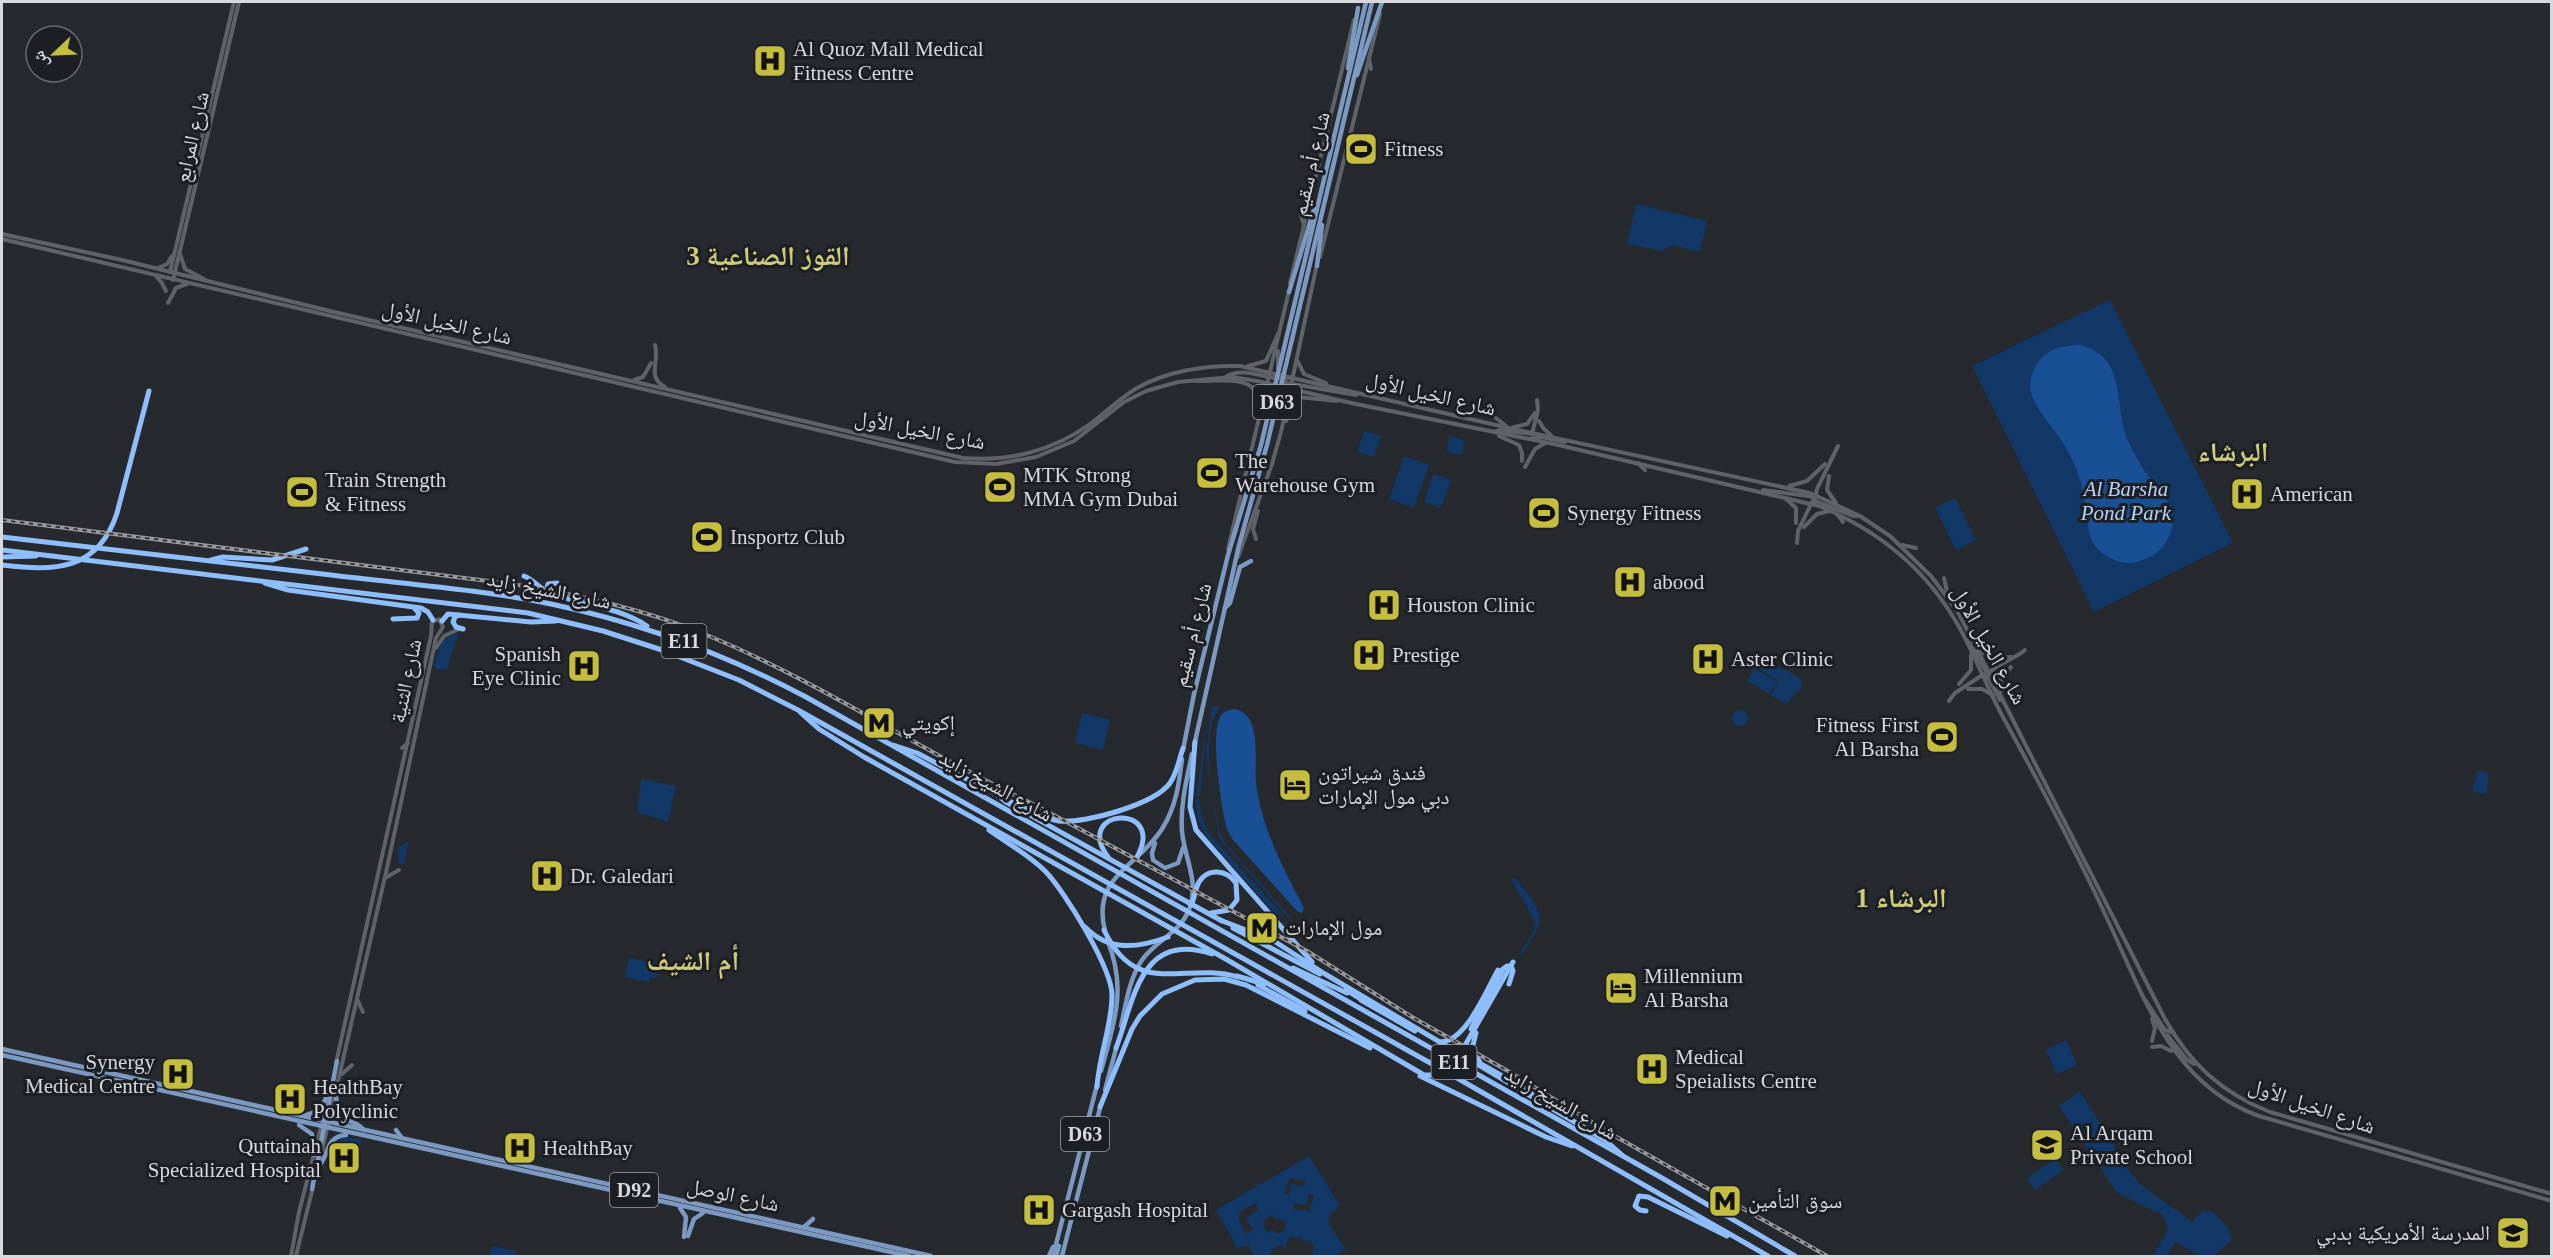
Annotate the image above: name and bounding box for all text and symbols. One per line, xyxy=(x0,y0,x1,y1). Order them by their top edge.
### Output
north arrow xyxy=(24,24,84,84)
place label: Al Quoz Mall Medical Fitness Centre xyxy=(793,37,984,85)
hospital icon: Al Quoz Mall Medical Fitness Centre xyxy=(752,43,788,79)
text: ش xyxy=(30,48,53,71)
street label: شارع المرابع xyxy=(170,89,215,185)
street label: شارع أم سقيم xyxy=(1287,109,1337,219)
sports icon: Fitness xyxy=(1343,131,1379,167)
place label: Fitness xyxy=(1384,137,1444,161)
district label: القوز الصناعية 3 xyxy=(686,241,850,271)
street label: شارع الخيل الأول xyxy=(380,296,514,351)
street label: شارع الخيل الأول xyxy=(1364,367,1498,422)
road number: D63 xyxy=(1253,385,1301,419)
street label: شارع الخيل الأول xyxy=(853,406,987,455)
district label: البرشاء xyxy=(2198,437,2268,467)
place label: The Warehouse Gym xyxy=(1235,449,1375,497)
sports icon: The Warehouse Gym xyxy=(1194,455,1230,491)
place label: MTK Strong MMA Gym Dubai xyxy=(1023,463,1178,511)
place label: Train Strength & Fitness xyxy=(325,468,447,516)
sports icon: MTK Strong MMA Gym Dubai xyxy=(982,469,1018,505)
sports icon: Train Strength & Fitness xyxy=(284,474,320,510)
hospital icon: American xyxy=(2229,476,2265,512)
park label: Al Barsha Pond Park xyxy=(2080,477,2172,525)
place label: American xyxy=(2270,482,2353,506)
sports icon: Synergy Fitness xyxy=(1526,495,1562,531)
place label: Synergy Fitness xyxy=(1567,501,1701,525)
sports icon: Insportz Club xyxy=(689,519,725,555)
place label: Insportz Club xyxy=(730,525,845,549)
hospital icon: abood xyxy=(1612,564,1648,600)
street label: شارع الشيخ زايد xyxy=(485,566,613,615)
place label: abood xyxy=(1653,570,1705,594)
street label: شارع أم سقيم xyxy=(1167,580,1218,690)
street label: شارع الخيل الأول xyxy=(1946,581,2032,709)
hospital icon: Houston Clinic xyxy=(1366,587,1402,623)
place label: Houston Clinic xyxy=(1407,593,1535,617)
road number: E11 xyxy=(662,624,706,658)
street label: شارع الثنية xyxy=(385,637,428,725)
hospital icon: Prestige xyxy=(1351,637,1387,673)
hospital icon: Aster Clinic xyxy=(1690,641,1726,677)
place label: Spanish Eye Clinic xyxy=(472,642,561,690)
place label: Prestige xyxy=(1392,643,1460,667)
place label: Aster Clinic xyxy=(1731,647,1833,671)
hospital icon: Spanish Eye Clinic xyxy=(566,648,602,684)
metro station icon: إكويتي xyxy=(861,705,897,741)
place label: إكويتي xyxy=(902,711,955,739)
place label: Fitness First Al Barsha xyxy=(1816,713,1920,761)
sports icon: Fitness First Al Barsha xyxy=(1924,719,1960,755)
street label: شارع الشيخ زايد xyxy=(935,745,1057,828)
place label: فندق شيراتون دبي مول الإمارات xyxy=(1318,761,1449,813)
hotel icon: فندق شيراتون دبي مول الإمارات xyxy=(1277,767,1313,803)
hospital icon: Dr. Galedari xyxy=(529,858,565,894)
place label: Dr. Galedari xyxy=(570,864,674,888)
district label: البرشاء 1 xyxy=(1855,883,1947,913)
metro station icon: مول الإمارات xyxy=(1244,910,1280,946)
place label: مول الإمارات xyxy=(1285,916,1382,941)
district label: أم الشيف xyxy=(647,944,739,980)
place label: Millennium Al Barsha xyxy=(1644,964,1743,1012)
hotel icon: Millennium Al Barsha xyxy=(1603,970,1639,1006)
road number: E11 xyxy=(1432,1045,1476,1079)
place label: Medical Speialists Centre xyxy=(1675,1045,1817,1093)
place label: Synergy Medical Centre xyxy=(25,1050,155,1098)
hospital icon: Medical Speialists Centre xyxy=(1634,1051,1670,1087)
hospital icon: Synergy Medical Centre xyxy=(160,1056,196,1092)
street label: شارع الشيخ زايد xyxy=(1500,1061,1621,1146)
street label: شارع الخيل الأول xyxy=(2245,1073,2378,1140)
place label: HealthBay Polyclinic xyxy=(313,1075,403,1123)
hospital icon: HealthBay Polyclinic xyxy=(272,1081,308,1117)
road number: D63 xyxy=(1061,1117,1109,1151)
place label: Al Arqam Private School xyxy=(2070,1121,2193,1169)
school or university icon: Al Arqam Private School xyxy=(2029,1127,2065,1163)
hospital icon: HealthBay xyxy=(502,1130,538,1166)
place label: Quttainah Specialized Hospital xyxy=(148,1134,321,1182)
place label: HealthBay xyxy=(543,1136,633,1160)
hospital icon: Quttainah Specialized Hospital xyxy=(326,1140,362,1176)
road number: D92 xyxy=(610,1173,658,1207)
street label: شارع الوصل xyxy=(685,1174,781,1217)
metro station icon: سوق التأمين xyxy=(1707,1183,1743,1219)
place label: سوق التأمين xyxy=(1748,1188,1842,1214)
hospital icon: Gargash Hospital xyxy=(1021,1192,1057,1228)
place label: Gargash Hospital xyxy=(1062,1198,1208,1222)
school or university icon: المدرسة الأمريكية بدبي xyxy=(2495,1215,2531,1251)
place label: المدرسة الأمريكية بدبي xyxy=(2316,1221,2490,1249)

